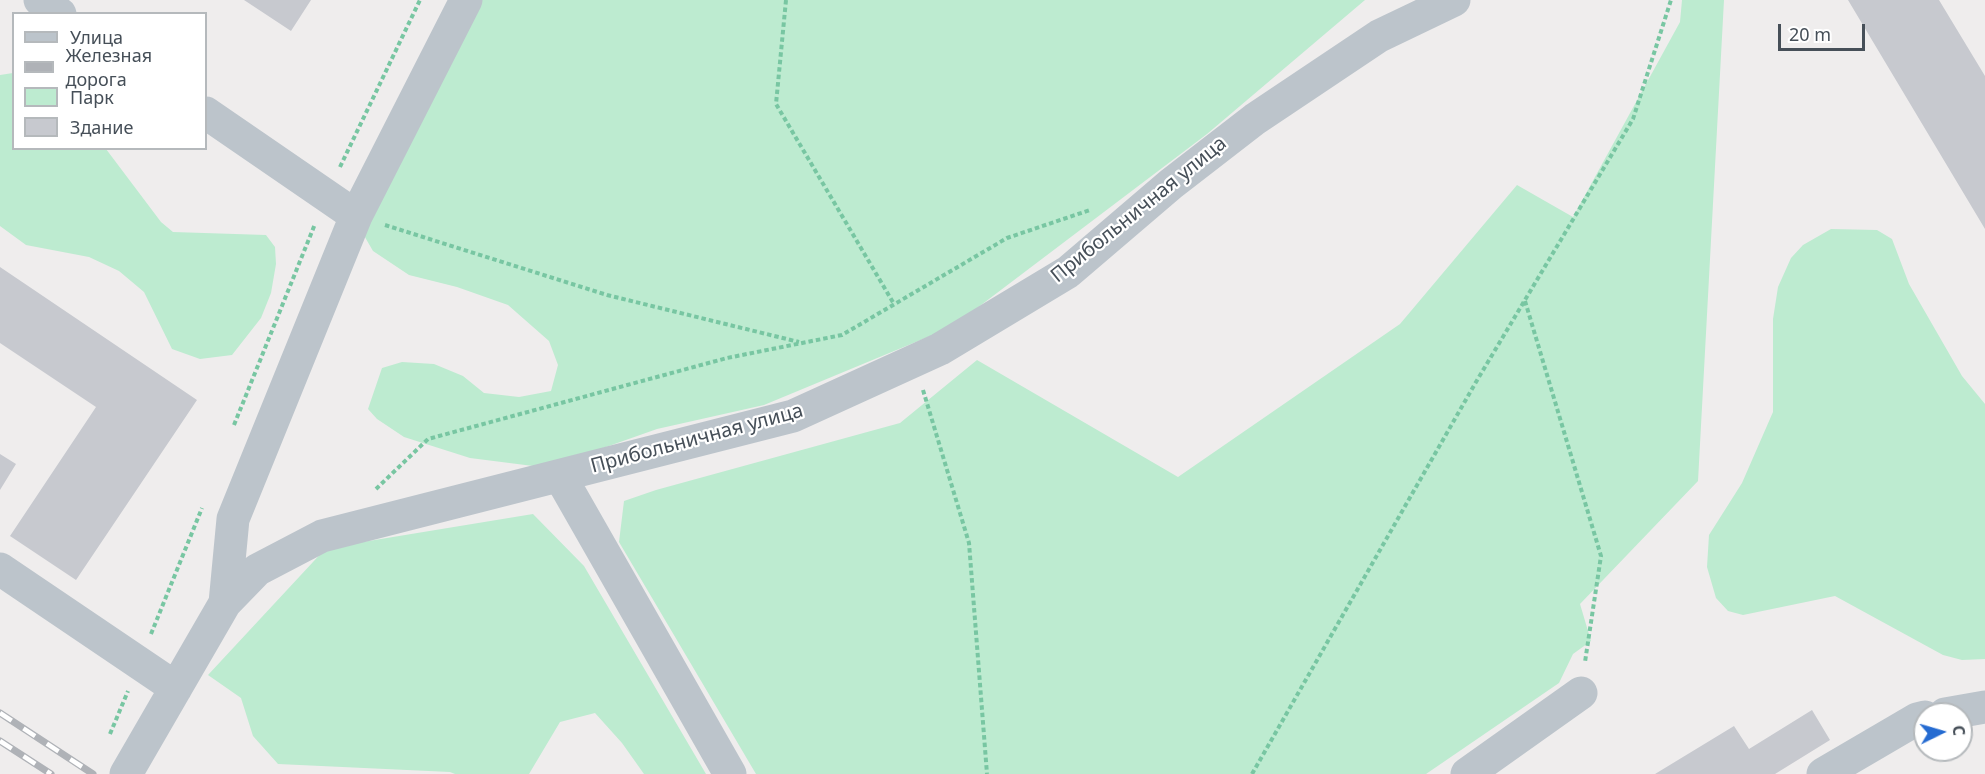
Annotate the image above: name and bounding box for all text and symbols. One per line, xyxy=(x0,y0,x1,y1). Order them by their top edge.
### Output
legend xyxy=(12,12,207,150)
scale bar xyxy=(1781,12,1868,50)
text: 20 m xyxy=(1789,22,1831,46)
text: Улица xyxy=(70,25,123,49)
text: Железная дорога xyxy=(66,43,152,91)
text: Парк xyxy=(70,85,114,109)
text: Здание xyxy=(70,115,133,139)
street label: Прибольничная улица xyxy=(1046,132,1232,288)
street label: Прибольничная улица xyxy=(588,399,806,479)
north arrow xyxy=(1913,702,1973,762)
text: С xyxy=(1948,724,1970,737)

